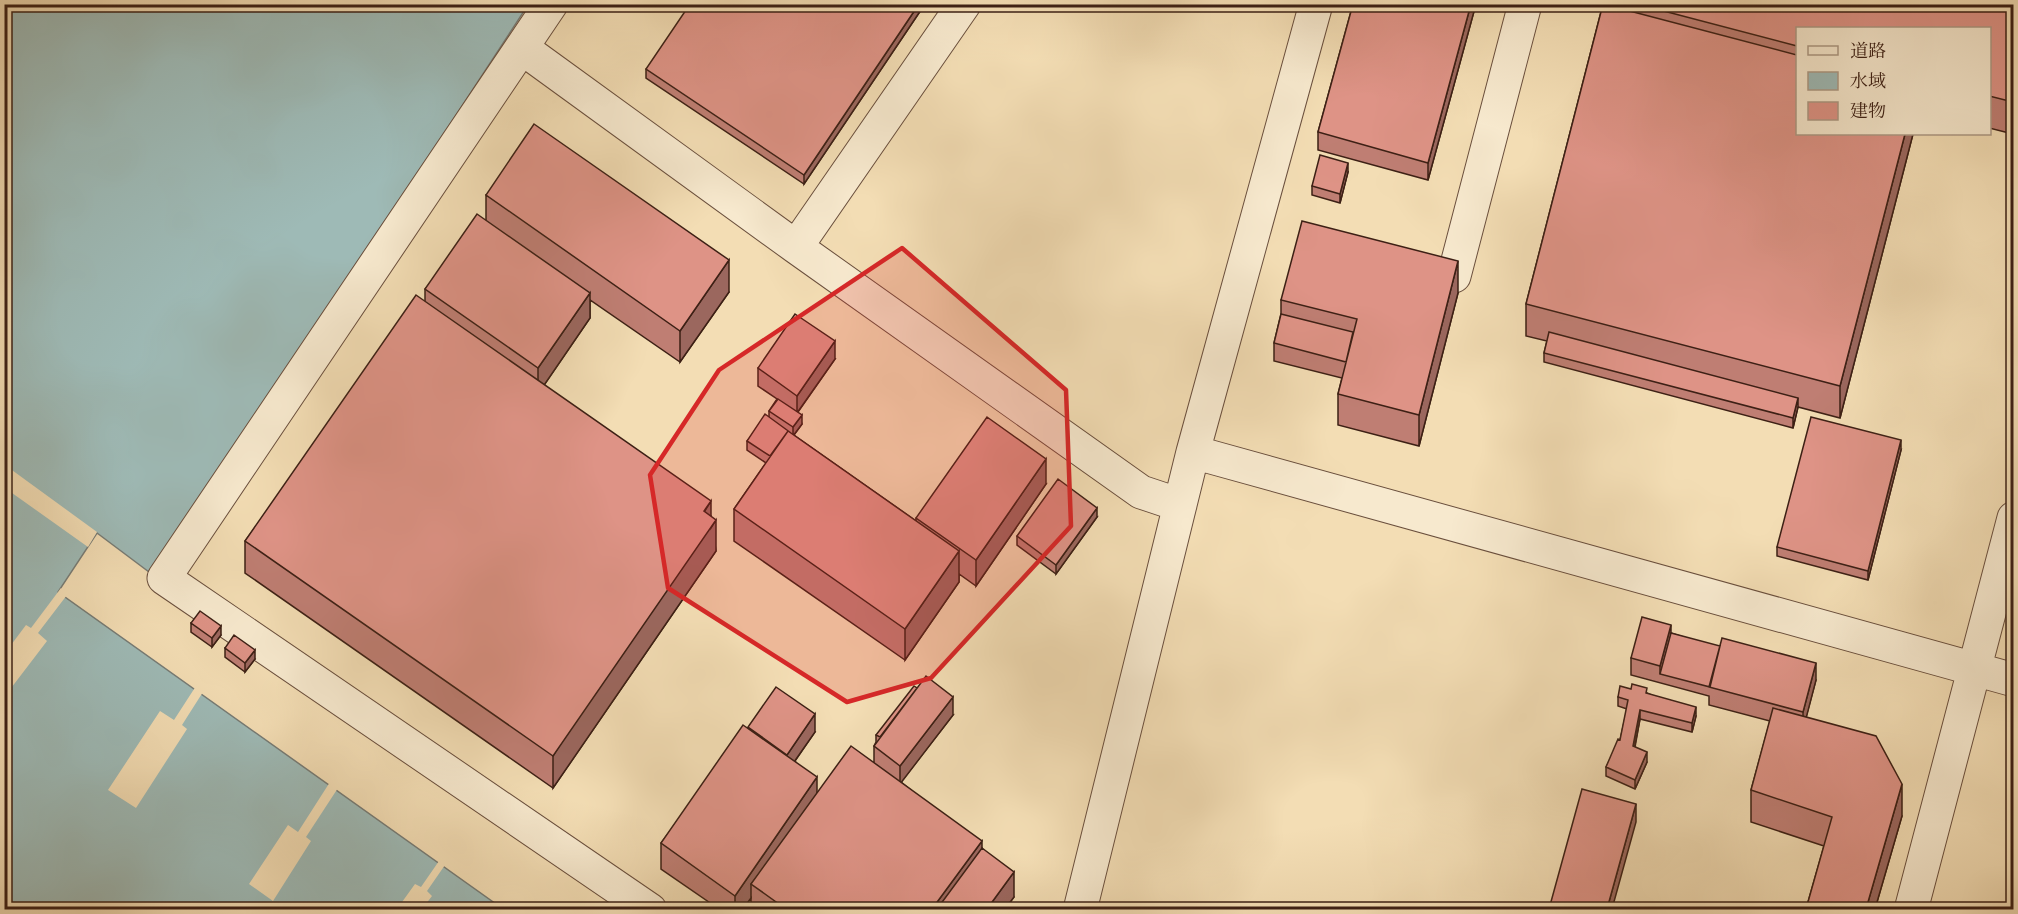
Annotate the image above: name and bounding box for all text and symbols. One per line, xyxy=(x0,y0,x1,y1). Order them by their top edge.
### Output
legend xyxy=(1796,27,1991,135)
text: 道路 xyxy=(1850,40,1886,62)
text: 水域 xyxy=(1850,70,1886,92)
text: 建物 xyxy=(1850,100,1886,122)

